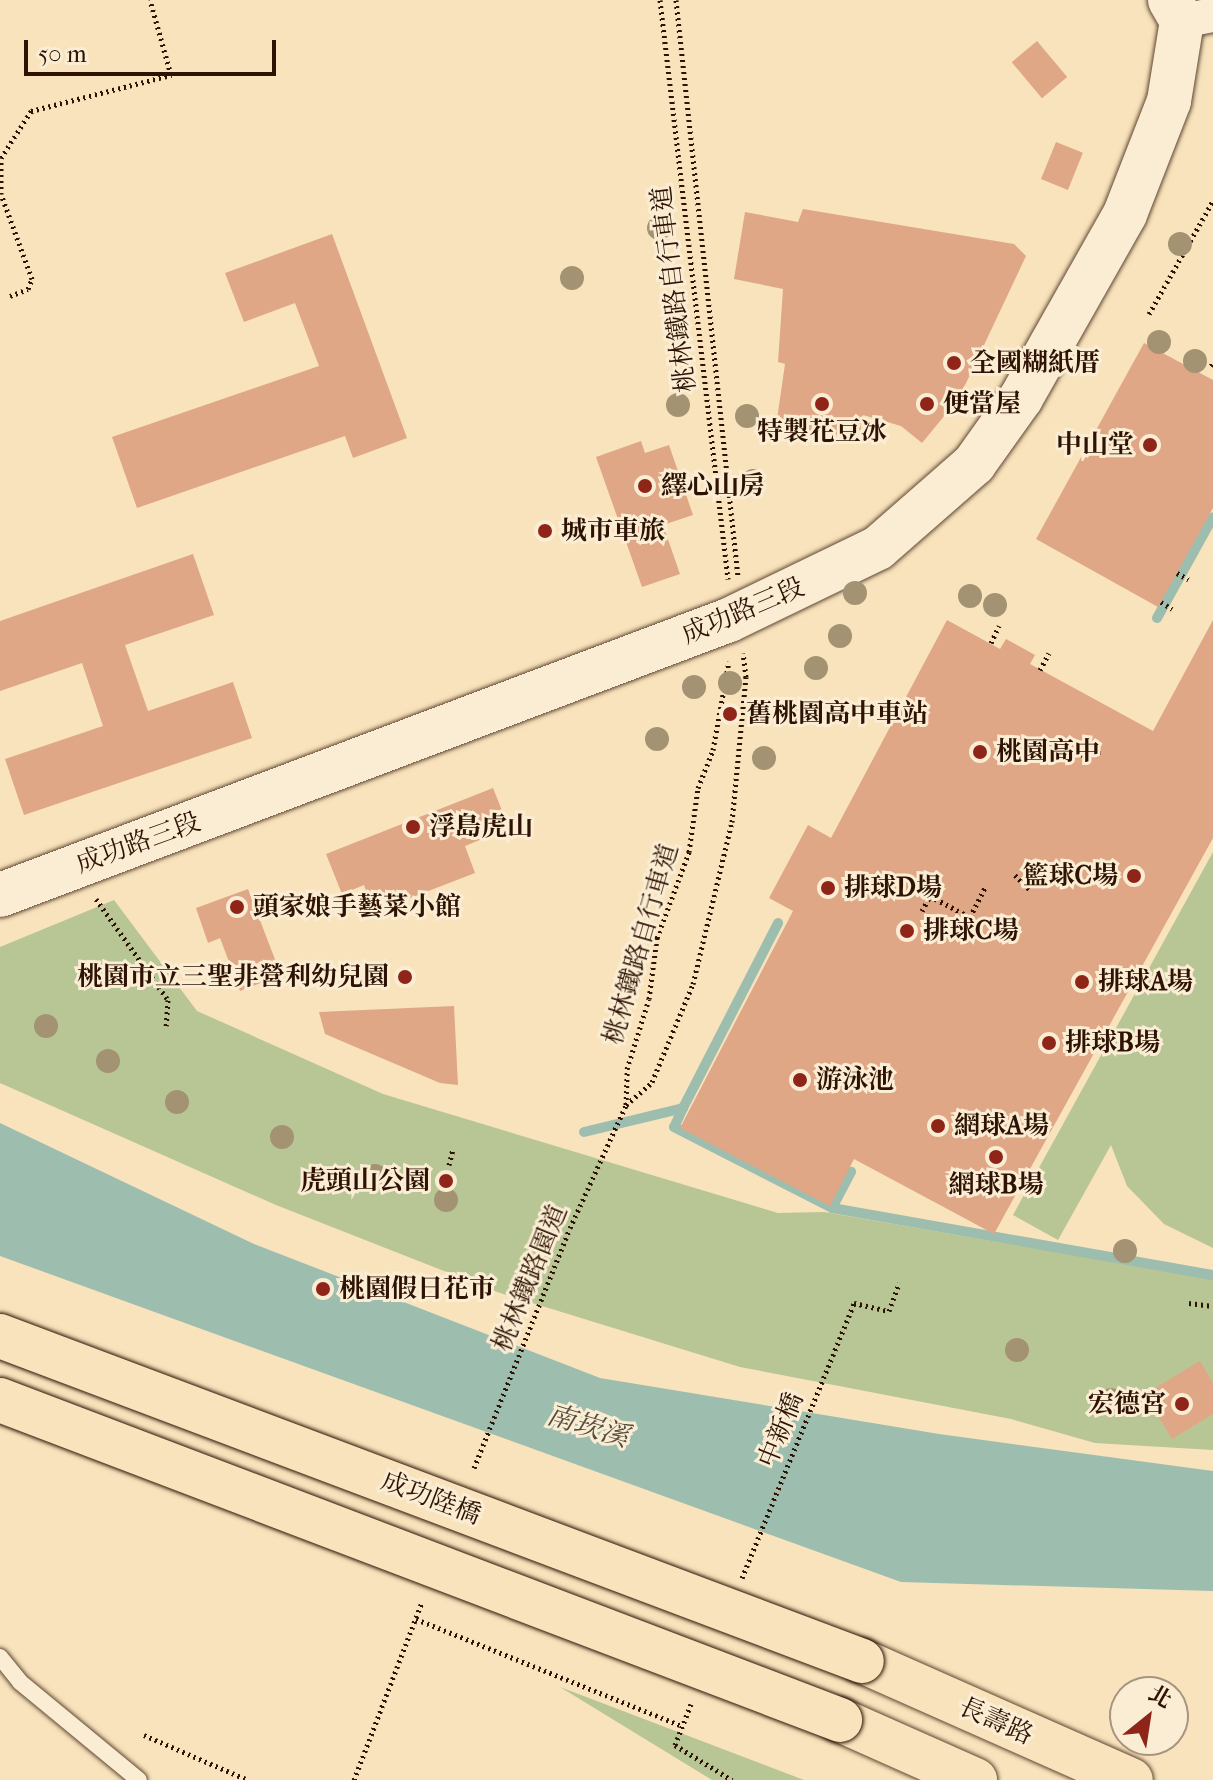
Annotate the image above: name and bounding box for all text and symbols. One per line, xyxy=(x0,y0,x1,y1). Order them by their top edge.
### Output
scale bar xyxy=(28,24,280,74)
text: 50 m xyxy=(38,40,87,68)
street label: 桃林鐵路自行車道 xyxy=(646,184,702,394)
place label: 全國糊紙厝 xyxy=(970,347,1100,379)
marker: 全國糊紙厝 xyxy=(945,354,963,372)
place label: 便當屋 xyxy=(943,388,1021,420)
marker: 特製花豆冰 xyxy=(813,395,831,413)
marker: 便當屋 xyxy=(918,395,936,413)
place label: 特製花豆冰 xyxy=(757,416,887,448)
place label: 中山堂 xyxy=(1056,429,1134,461)
marker: 中山堂 xyxy=(1141,436,1159,454)
place label: 繹心山房 xyxy=(661,470,765,502)
marker: 繹心山房 xyxy=(636,477,654,495)
place label: 城市車旅 xyxy=(561,515,665,547)
marker: 城市車旅 xyxy=(536,522,554,540)
street label: 成功路三段 xyxy=(677,571,809,651)
place label: 舊桃園高中車站 xyxy=(746,698,928,730)
marker: 舊桃園高中車站 xyxy=(721,705,739,723)
place label: 桃園高中 xyxy=(996,736,1100,768)
marker: 桃園高中 xyxy=(971,743,989,761)
street label: 成功路三段 xyxy=(72,806,204,880)
place label: 浮島虎山 xyxy=(429,811,533,843)
marker: 浮島虎山 xyxy=(404,818,422,836)
street label: 桃林鐵路自行車道 xyxy=(597,840,685,1048)
place label: 籃球C場 xyxy=(1022,860,1118,892)
marker: 籃球C場 xyxy=(1125,867,1143,885)
place label: 排球D場 xyxy=(844,872,942,904)
marker: 排球D場 xyxy=(819,879,837,897)
place label: 頭家娘手藝菜小館 xyxy=(253,891,461,923)
marker: 頭家娘手藝菜小館 xyxy=(228,898,246,916)
place label: 排球C場 xyxy=(923,915,1019,947)
marker: 排球C場 xyxy=(898,922,916,940)
place label: 桃園市立三聖非營利幼兒園 xyxy=(77,961,389,993)
place label: 排球A場 xyxy=(1098,966,1193,998)
marker: 桃園市立三聖非營利幼兒園 xyxy=(396,968,414,986)
marker: 排球A場 xyxy=(1073,973,1091,991)
place label: 排球B場 xyxy=(1065,1027,1160,1059)
marker: 排球B場 xyxy=(1040,1034,1058,1052)
place label: 游泳池 xyxy=(816,1064,894,1096)
marker: 游泳池 xyxy=(791,1071,809,1089)
place label: 網球A場 xyxy=(954,1110,1049,1142)
marker: 網球A場 xyxy=(929,1117,947,1135)
marker: 網球B場 xyxy=(987,1148,1005,1166)
place label: 虎頭山公園 xyxy=(300,1165,430,1197)
place label: 網球B場 xyxy=(949,1169,1043,1201)
marker: 虎頭山公園 xyxy=(437,1172,455,1190)
street label: 桃林鐵路園道 xyxy=(486,1200,574,1356)
place label: 桃園假日花市 xyxy=(339,1273,495,1305)
marker: 桃園假日花市 xyxy=(314,1280,332,1298)
street label: 中新橋 xyxy=(752,1388,810,1472)
place label: 宏德宮 xyxy=(1088,1388,1166,1420)
marker: 宏德宮 xyxy=(1173,1395,1191,1413)
water label: 南崁溪 xyxy=(543,1398,633,1454)
street label: 成功陸橋 xyxy=(377,1465,485,1531)
north arrow xyxy=(1109,1676,1189,1756)
text: 北 xyxy=(1144,1680,1176,1714)
street label: 長壽路 xyxy=(954,1691,1038,1751)

